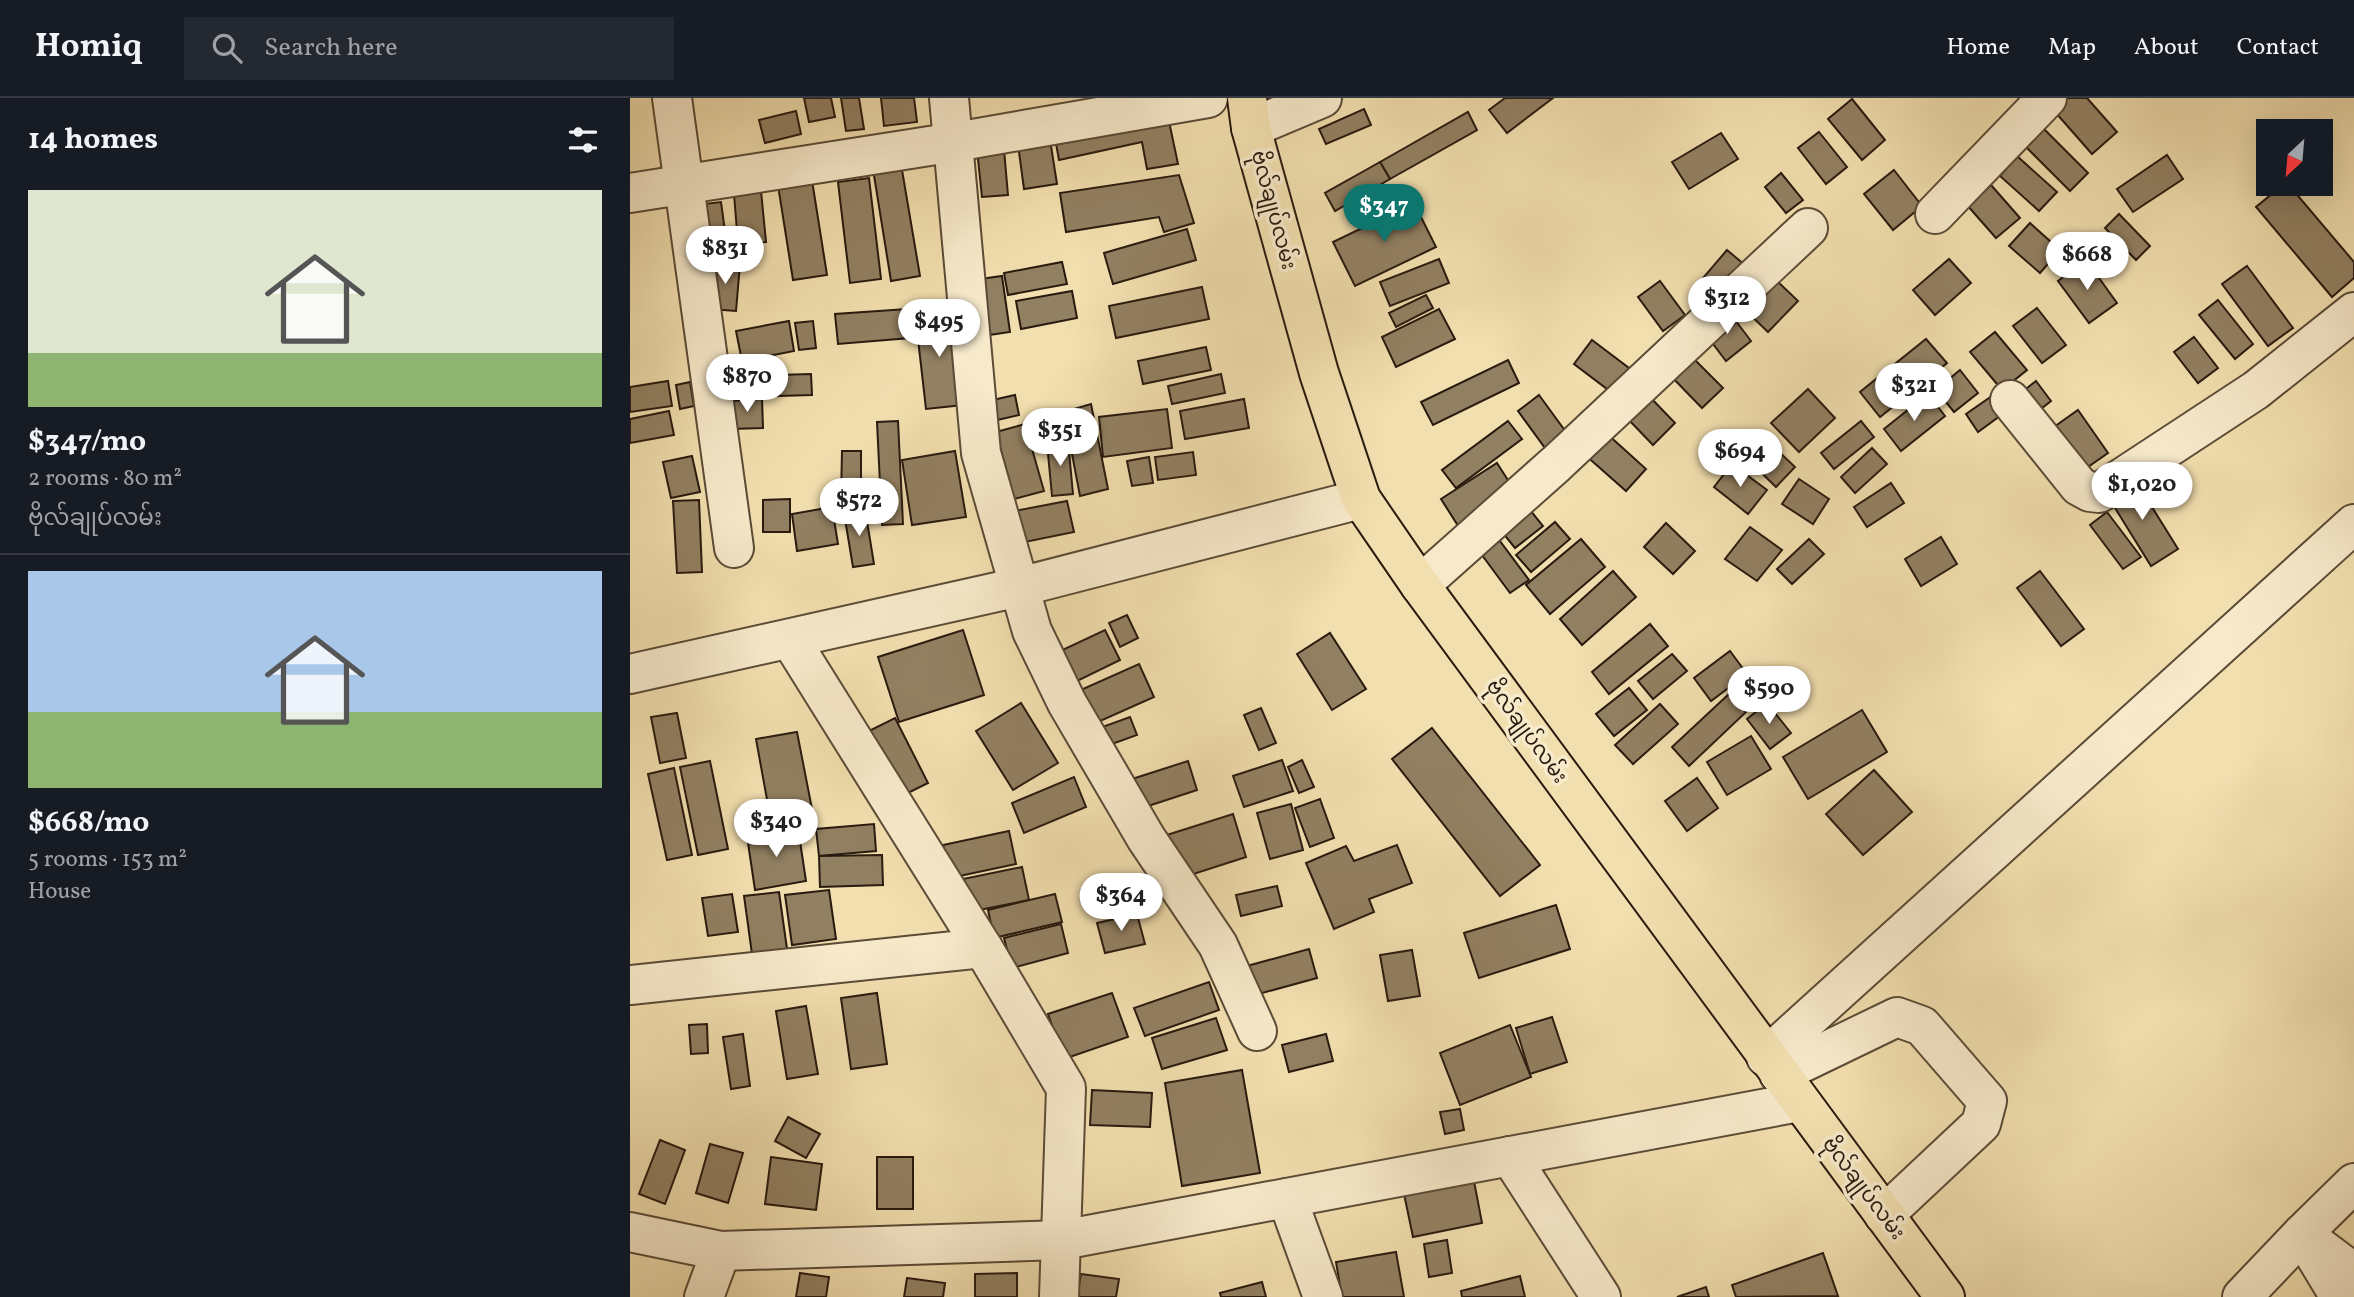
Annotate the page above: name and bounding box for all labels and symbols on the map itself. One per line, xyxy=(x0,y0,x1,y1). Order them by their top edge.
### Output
north arrow xyxy=(2256,119,2333,196)
street label: ဗိုလ်ချုပ်လမ်း xyxy=(1241,147,1305,274)
pin: $347 xyxy=(1343,184,1425,244)
pin: $831 xyxy=(684,226,766,286)
pin: $668 xyxy=(2046,232,2128,292)
pin: $312 xyxy=(1686,276,1768,336)
pin: $495 xyxy=(898,300,980,359)
pin: $870 xyxy=(706,354,788,414)
pin: $321 xyxy=(1873,364,1955,423)
pin: $351 xyxy=(1019,408,1101,468)
pin: $694 xyxy=(1699,430,1781,489)
pin: $1,020 xyxy=(2085,462,2199,522)
pin: $572 xyxy=(818,478,900,538)
pin: $590 xyxy=(1728,666,1810,726)
street label: ဗိုလ်ချုပ်လမ်း xyxy=(1477,672,1576,791)
pin: $340 xyxy=(735,800,817,859)
pin: $364 xyxy=(1080,874,1162,933)
street label: ဗိုလ်ချုပ်လမ်း xyxy=(1813,1130,1914,1248)

